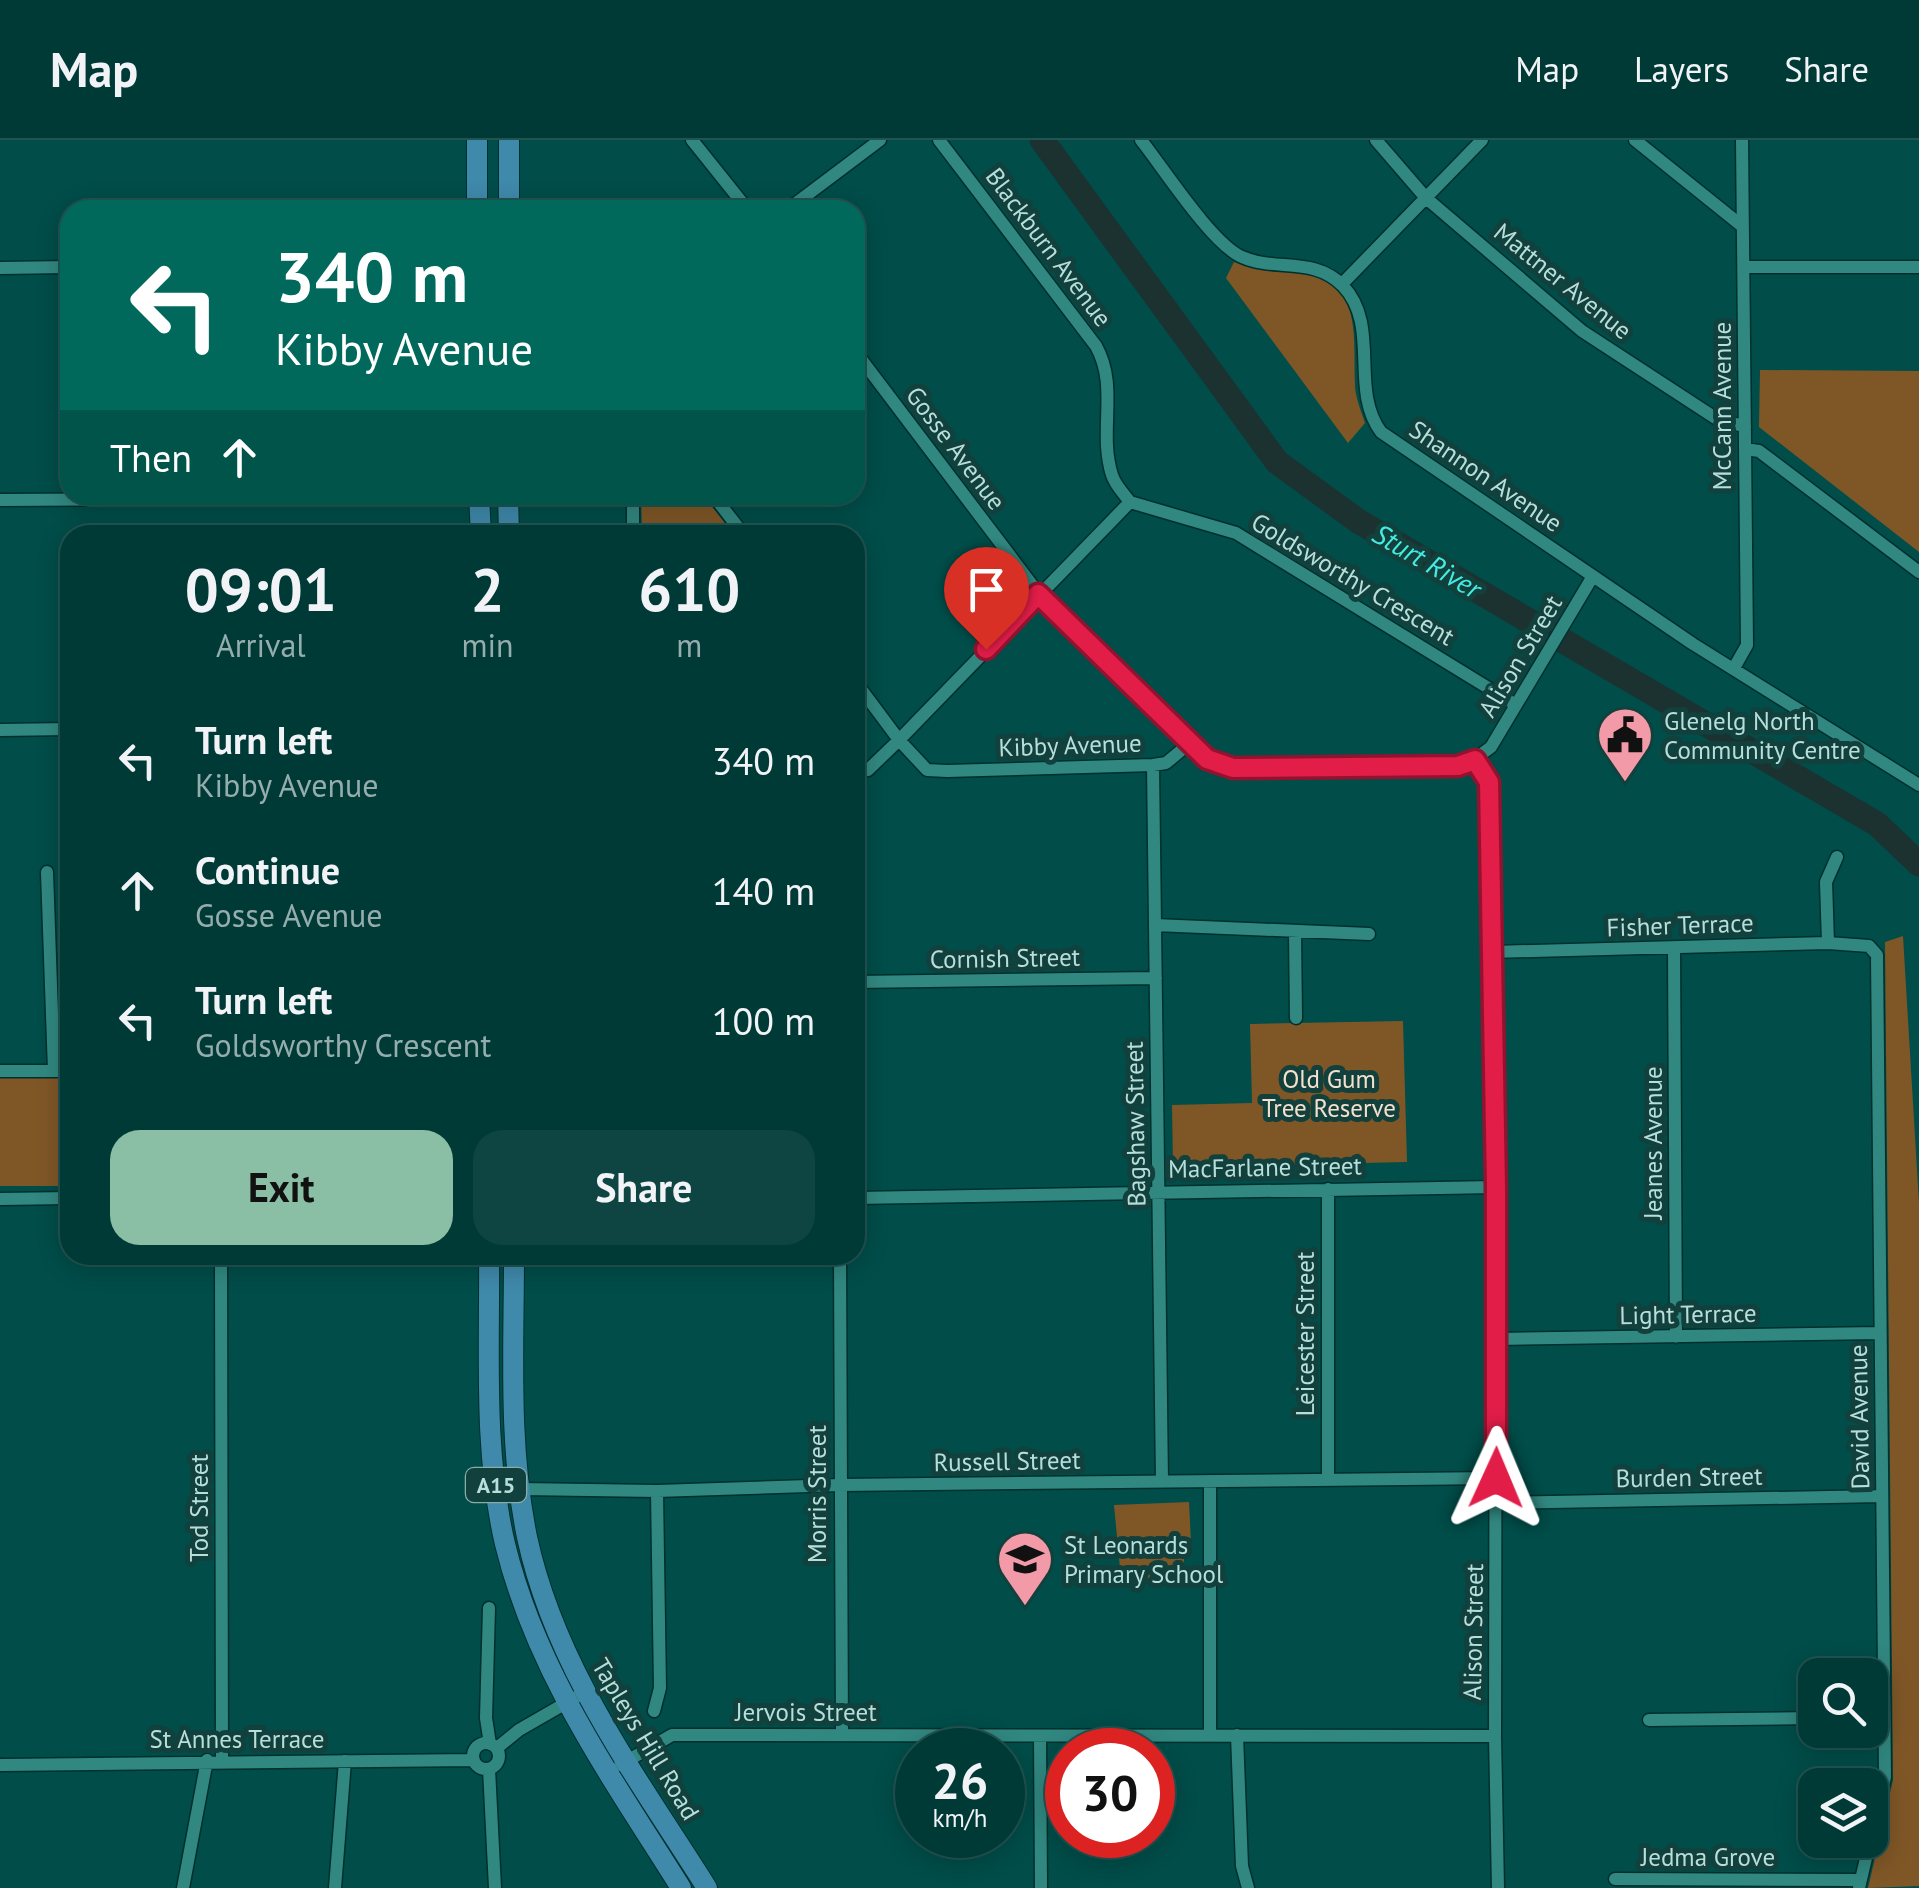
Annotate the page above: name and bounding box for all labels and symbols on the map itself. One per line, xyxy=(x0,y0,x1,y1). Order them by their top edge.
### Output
street label: Blackburn Avenue xyxy=(979,161,1119,333)
street label: Mattner Avenue xyxy=(1488,216,1638,346)
street label: McCann Avenue xyxy=(1706,322,1738,490)
street label: Gosse Avenue xyxy=(899,380,1013,516)
street label: Shannon Avenue xyxy=(1403,413,1569,539)
street label: Goldsworthy Crescent xyxy=(1246,506,1461,653)
water label: Sturt River xyxy=(1366,515,1490,607)
pin xyxy=(944,547,1029,650)
street label: Alison Street xyxy=(1471,589,1569,723)
public building icon: Glenelg North Community Centre xyxy=(1595,705,1655,784)
place label: Glenelg North Community Centre xyxy=(1664,705,1861,766)
street label: Kibby Avenue xyxy=(998,727,1142,763)
street label: Fisher Terrace xyxy=(1606,906,1754,944)
street label: Cornish Street xyxy=(930,941,1081,975)
street label: Bagshaw Street xyxy=(1118,1041,1152,1207)
park label: Old Gum Tree Reserve xyxy=(1262,1063,1396,1124)
street label: Jeanes Avenue xyxy=(1637,1066,1669,1221)
street label: MacFarlane Street xyxy=(1168,1149,1363,1185)
street label: Leicester Street xyxy=(1289,1251,1321,1416)
street label: Light Terrace xyxy=(1619,1297,1757,1331)
street label: David Avenue xyxy=(1842,1344,1876,1490)
street label: Morris Street xyxy=(801,1425,833,1563)
position arrow xyxy=(1444,1426,1548,1530)
street label: Russell Street xyxy=(933,1444,1081,1478)
street label: Tod Street xyxy=(183,1453,215,1562)
street label: Burden Street xyxy=(1615,1460,1763,1494)
road number: A15 xyxy=(466,1468,526,1502)
school or university icon: St Leonards Primary School xyxy=(995,1529,1055,1608)
place label: St Leonards Primary School xyxy=(1064,1529,1224,1590)
street label: Alison Street xyxy=(1456,1563,1490,1701)
street label: Tapleys Hill Road xyxy=(585,1652,707,1826)
street label: Jervois Street xyxy=(734,1696,877,1728)
street label: St Annes Terrace xyxy=(150,1723,324,1755)
speed limit sign: 30 xyxy=(1045,1728,1175,1858)
street label: Jedma Grove xyxy=(1640,1841,1775,1873)

